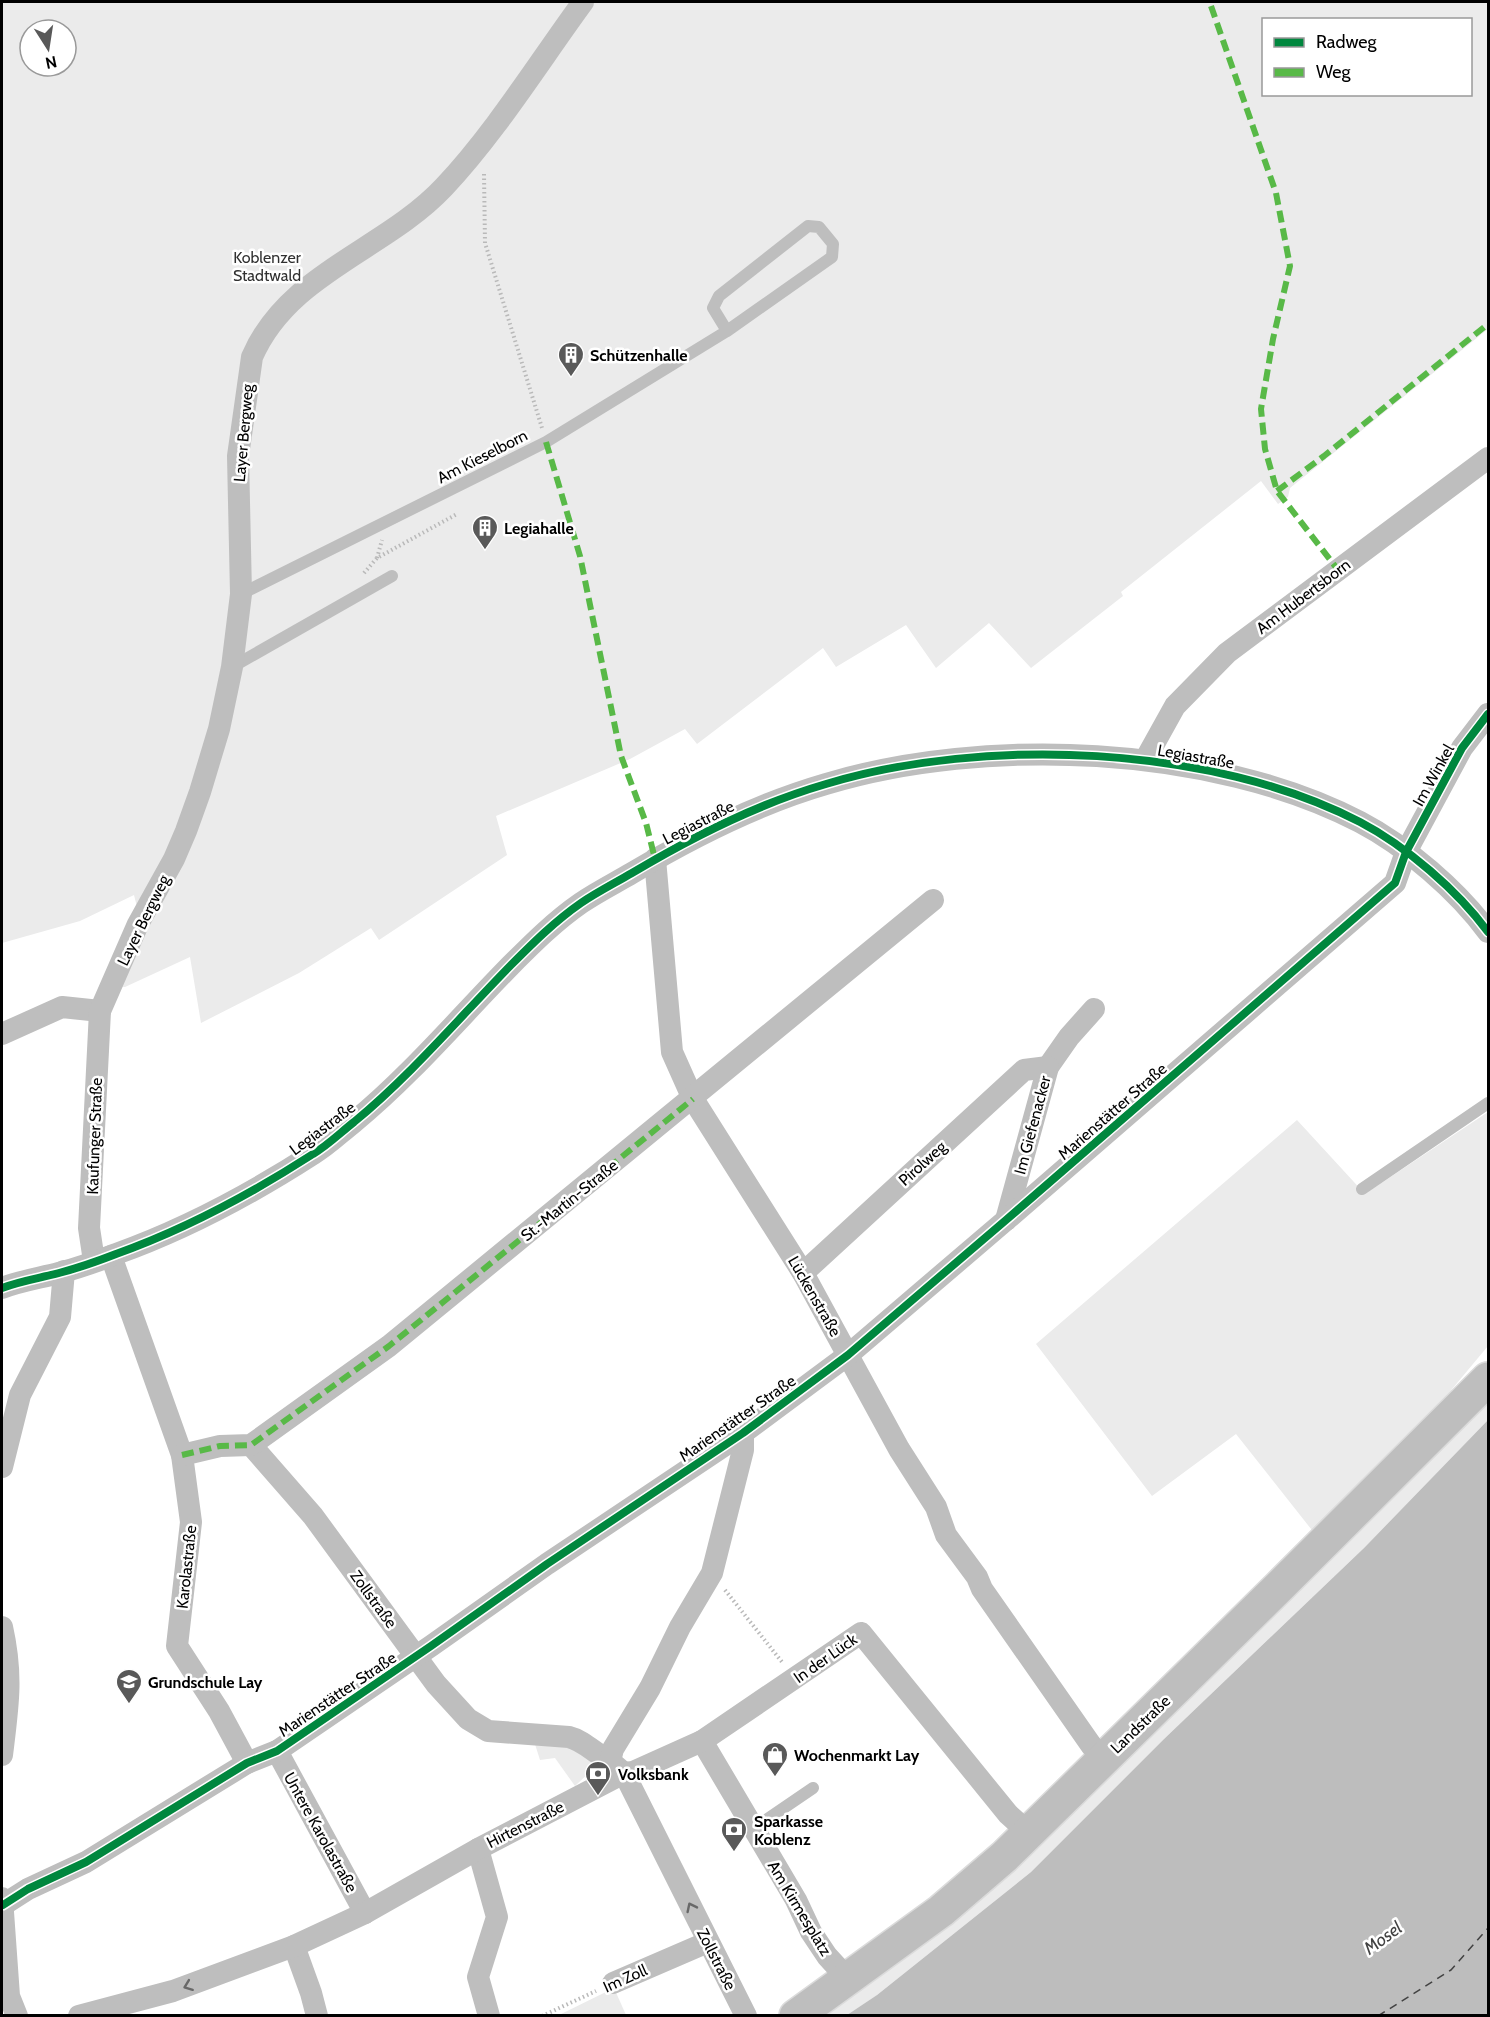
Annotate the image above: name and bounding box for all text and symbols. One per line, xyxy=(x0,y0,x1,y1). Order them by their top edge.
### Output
north arrow xyxy=(18,18,78,78)
legend xyxy=(1262,18,1472,96)
text: Radweg xyxy=(1316,31,1378,53)
text: N xyxy=(44,52,59,73)
text: Weg xyxy=(1316,61,1352,83)
park label: Koblenzer Stadtwald xyxy=(233,248,302,285)
building icon: Schützenhalle xyxy=(556,340,586,378)
place label: Schützenhalle xyxy=(590,346,688,365)
street label: Layer Bergweg xyxy=(230,382,257,483)
street label: Am Kieselborn xyxy=(434,426,531,487)
building icon: Legiahalle xyxy=(470,513,500,551)
place label: Legiahalle xyxy=(504,519,574,538)
street label: Am Hubertsborn xyxy=(1253,555,1354,638)
street label: Legiastraße xyxy=(1156,740,1236,773)
street label: Im Winkel xyxy=(1409,741,1458,809)
street label: Legiastraße xyxy=(659,796,737,848)
street label: Layer Bergweg xyxy=(113,871,174,969)
street label: Marienstätter Straße xyxy=(1054,1059,1171,1164)
street label: Im Giefenacker xyxy=(1010,1073,1055,1176)
street label: Kaufunger Straße xyxy=(83,1077,106,1195)
street label: Legiastraße xyxy=(286,1098,359,1159)
street label: Pirolweg xyxy=(895,1136,951,1190)
street label: St.-Martin-Straße xyxy=(517,1156,622,1245)
street label: Lückenstraße xyxy=(784,1253,845,1340)
street label: Marienstätter Straße xyxy=(675,1371,799,1466)
street label: Karolastraße xyxy=(173,1524,200,1610)
street label: Zollstraße xyxy=(346,1567,401,1632)
street label: In der Lück xyxy=(790,1629,861,1687)
street label: Marienstätter Straße xyxy=(275,1648,400,1741)
school or university icon: Grundschule Lay xyxy=(114,1667,144,1705)
place label: Grundschule Lay xyxy=(148,1673,263,1692)
street label: Landstraße xyxy=(1107,1691,1174,1757)
shop icon: Wochenmarkt Lay xyxy=(760,1740,790,1778)
place label: Wochenmarkt Lay xyxy=(794,1746,920,1765)
bank icon: Volksbank xyxy=(583,1759,613,1797)
place label: Volksbank xyxy=(618,1765,689,1784)
street label: Untere Karolastraße xyxy=(280,1769,361,1896)
street label: Hirtenstraße xyxy=(483,1797,567,1852)
place label: Sparkasse Koblenz xyxy=(754,1812,823,1849)
bank icon: Sparkasse Koblenz xyxy=(719,1815,749,1853)
street label: Am Kirmesplatz xyxy=(764,1857,836,1960)
one-way arrow xyxy=(686,1902,698,1913)
water label: Mosel xyxy=(1359,1916,1407,1960)
street label: Zollstraße xyxy=(693,1925,740,1993)
street label: Im Zoll xyxy=(600,1960,650,1997)
one-way arrow xyxy=(183,1979,194,1991)

